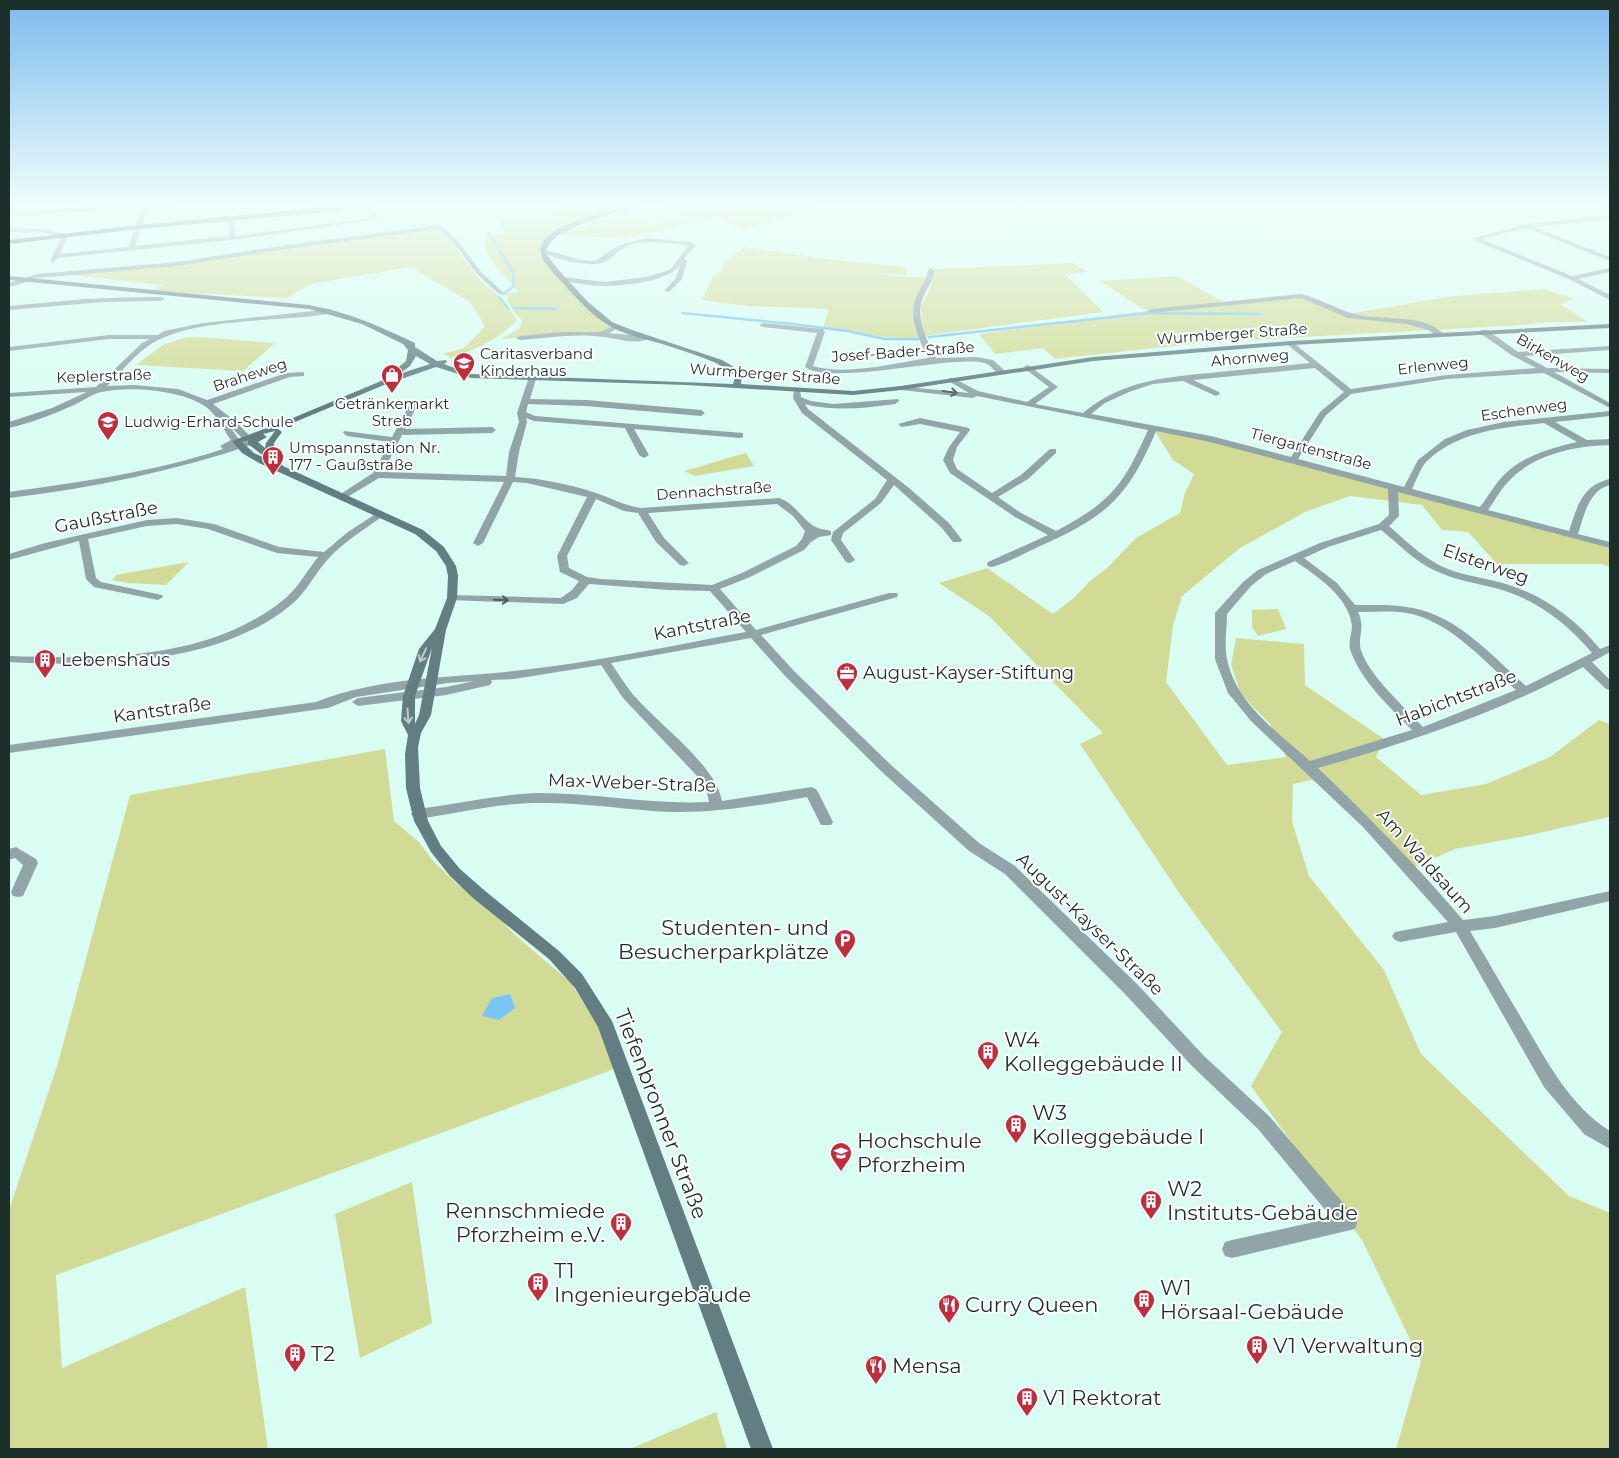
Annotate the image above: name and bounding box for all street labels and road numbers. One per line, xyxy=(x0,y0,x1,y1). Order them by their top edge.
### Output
street label: Wurmberger Straße xyxy=(1156,319,1308,348)
street label: Birkenweg xyxy=(1513,329,1593,386)
street label: Josef-Bader-Straße xyxy=(830,337,975,366)
street label: Ahornweg xyxy=(1210,345,1290,370)
street label: Erlenweg xyxy=(1396,352,1469,379)
street label: Braheweg xyxy=(210,354,289,395)
street label: Wurmberger Straße xyxy=(689,359,841,388)
street label: Keplerstraße xyxy=(56,364,152,387)
street label: Eschenweg xyxy=(1480,394,1568,425)
street label: Tiergartenstraße xyxy=(1248,423,1374,474)
street label: Dennachstraße xyxy=(656,477,772,504)
street label: Gaußstraße xyxy=(52,496,160,538)
street label: Elsterweg xyxy=(1440,539,1532,589)
street label: Kantstraße xyxy=(651,605,753,645)
street label: Habichtstraße xyxy=(1392,665,1520,731)
street label: Kantstraße xyxy=(112,692,213,728)
street label: Max-Weber-Straße xyxy=(547,769,717,797)
street label: Am Waldsaum xyxy=(1372,804,1478,918)
street label: August-Kayser-Straße xyxy=(1012,848,1168,1000)
street label: Tiefenbronner Straße xyxy=(610,1005,713,1222)

